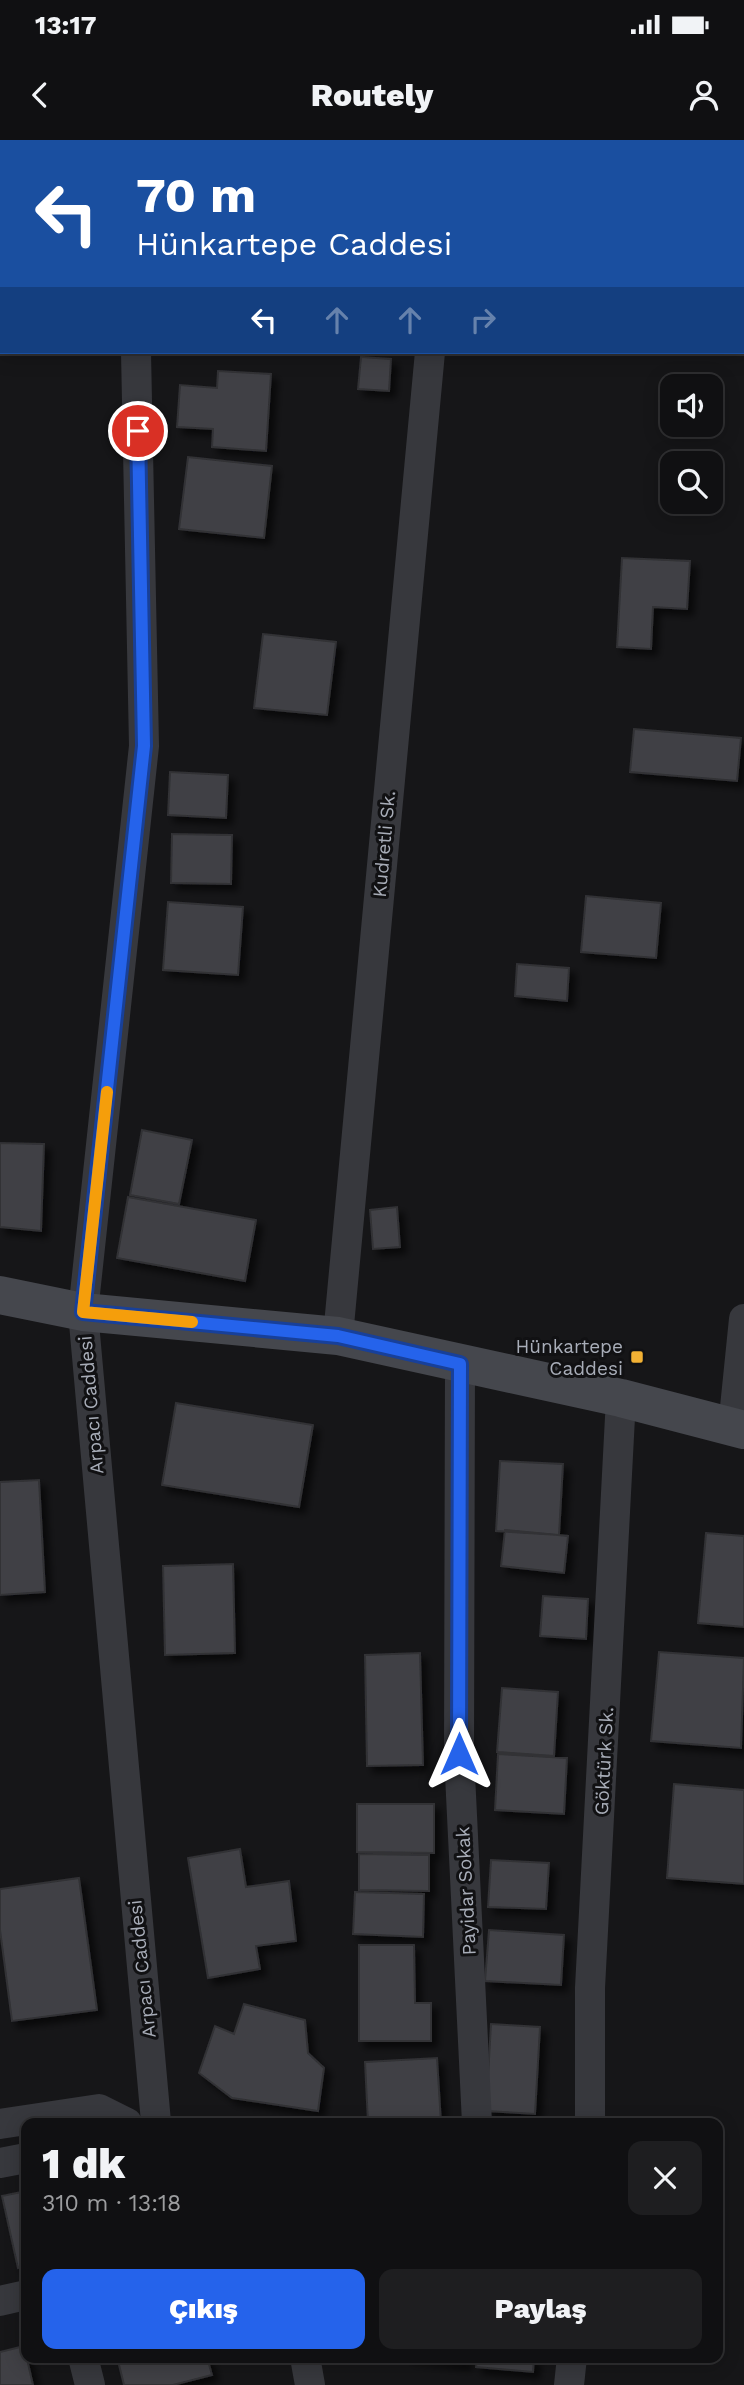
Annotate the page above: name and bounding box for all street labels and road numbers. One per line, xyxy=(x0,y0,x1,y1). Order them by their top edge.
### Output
street label: Kudretli Sk. xyxy=(368,790,400,898)
street label: Arpacı Caddesi xyxy=(73,1335,109,1475)
street label: Göktürk Sk. xyxy=(590,1706,618,1816)
street label: Payidar Sokak xyxy=(451,1826,481,1956)
street label: Arpacı Caddesi xyxy=(123,1899,161,2039)

